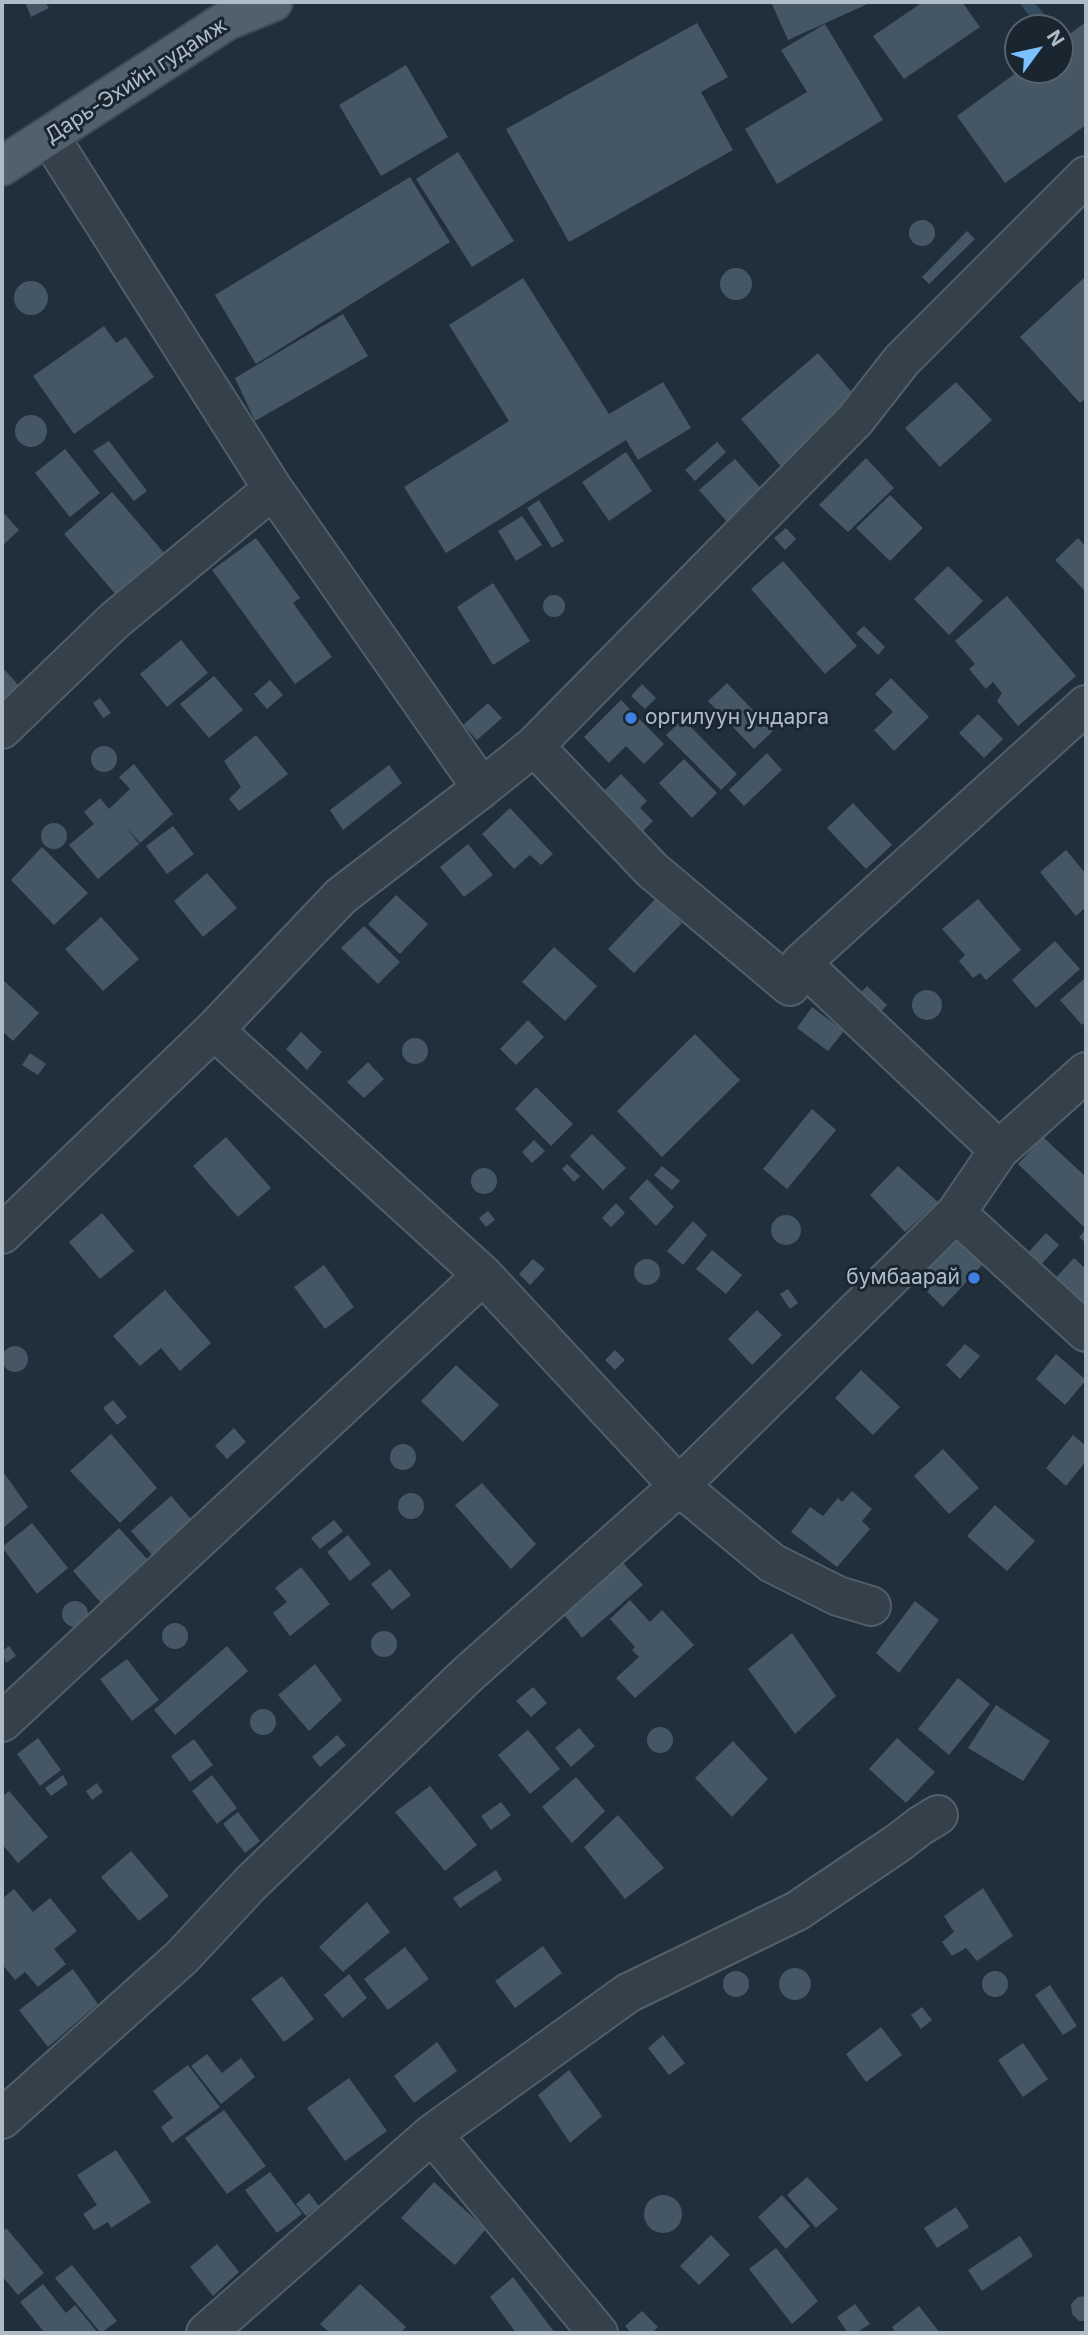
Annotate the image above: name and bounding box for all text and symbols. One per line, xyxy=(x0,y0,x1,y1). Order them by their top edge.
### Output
street label: Дарь-Эхийн гудамж xyxy=(40,13,232,149)
north arrow xyxy=(1004,14,1074,84)
text: N xyxy=(1042,26,1069,51)
place label: оргилуун ундарга xyxy=(645,705,829,731)
marker: оргилуун ундарга xyxy=(623,710,639,726)
place label: бумбаарай xyxy=(846,1265,960,1291)
marker: бумбаарай xyxy=(966,1270,982,1286)

